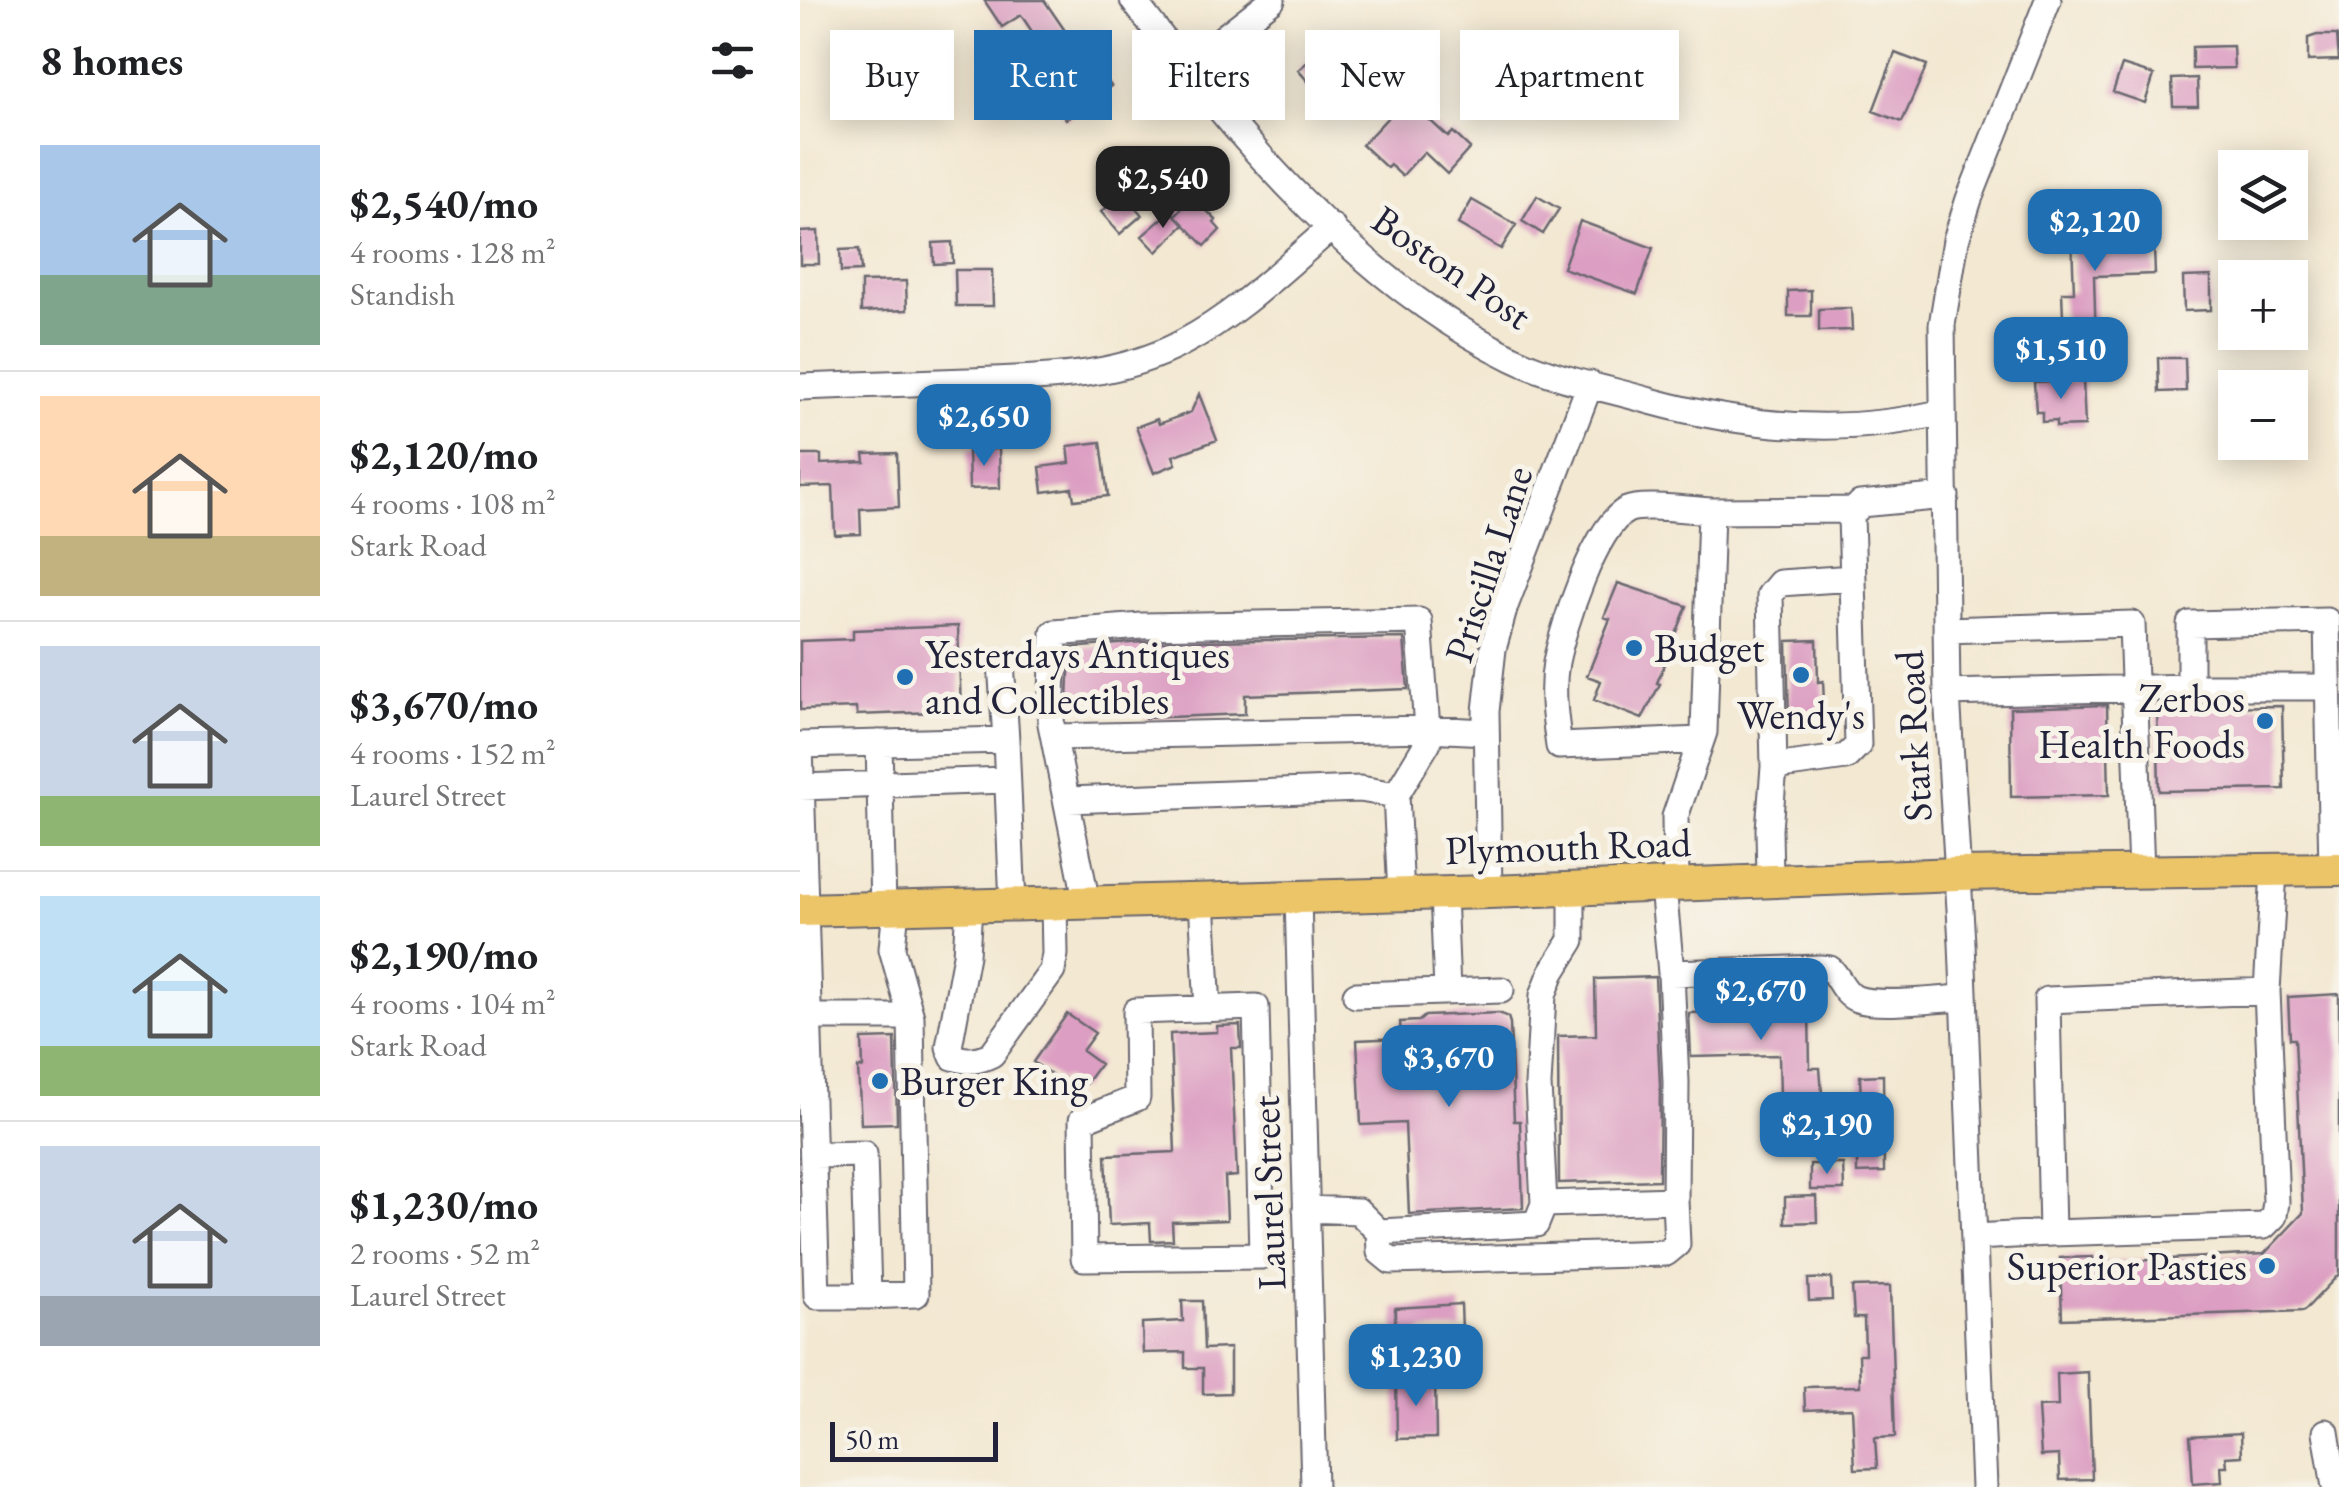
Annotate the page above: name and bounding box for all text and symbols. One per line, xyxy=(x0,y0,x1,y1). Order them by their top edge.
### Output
chip: Buy xyxy=(830,30,954,120)
chip: Rent xyxy=(974,30,1112,120)
chip: Filters xyxy=(1132,30,1285,120)
chip: New xyxy=(1305,30,1440,120)
chip: Apartment xyxy=(1460,30,1679,120)
text: 8 homes xyxy=(40,33,183,88)
icon: filters xyxy=(705,33,760,88)
pin: $2,540 xyxy=(1082,146,1244,231)
map controls xyxy=(2218,150,2308,460)
button: layers xyxy=(2218,150,2308,240)
text: $2,540 xyxy=(1118,157,1208,199)
text: $2,540/mo xyxy=(350,176,538,231)
icon: home xyxy=(120,185,240,305)
pin: $2,120 xyxy=(2014,189,2176,274)
street label: Boston Post xyxy=(1362,193,1542,341)
text: $2,120 xyxy=(2050,200,2140,242)
text: 4 rooms · 128 m² xyxy=(350,231,556,273)
button: + xyxy=(2218,260,2308,350)
text: Standish xyxy=(350,273,455,315)
pin: $1,510 xyxy=(1980,317,2142,402)
text: $1,510 xyxy=(2016,328,2106,370)
button: − xyxy=(2218,370,2308,460)
pin: $2,650 xyxy=(903,384,1065,469)
text: $2,650 xyxy=(939,395,1029,437)
text: $2,120/mo xyxy=(350,427,538,482)
icon: home xyxy=(120,436,240,556)
street label: Priscilla Lane xyxy=(1432,459,1544,669)
text: 4 rooms · 108 m² xyxy=(350,482,556,524)
text: Stark Road xyxy=(350,524,487,566)
place label: Budget xyxy=(1654,622,1765,674)
place label: Yesterdays Antiques and Collectibles xyxy=(925,628,1230,726)
marker: Budget xyxy=(1623,637,1645,659)
street label: Stark Road xyxy=(1883,649,1943,823)
marker: Wendy's xyxy=(1790,664,1812,686)
marker: Yesterdays Antiques and Collectibles xyxy=(894,666,916,688)
place label: Zerbos Health Foods xyxy=(2038,672,2245,770)
text: $3,670/mo xyxy=(350,677,538,732)
icon: home xyxy=(120,686,240,806)
place label: Wendy's xyxy=(1737,689,1865,741)
marker: Zerbos Health Foods xyxy=(2254,710,2276,732)
text: 4 rooms · 152 m² xyxy=(350,732,556,774)
text: Laurel Street xyxy=(350,774,506,816)
street label: Plymouth Road xyxy=(1444,816,1693,876)
text: $2,190/mo xyxy=(350,927,538,982)
icon: home xyxy=(120,936,240,1056)
pin: $2,670 xyxy=(1680,958,1842,1043)
text: $2,670 xyxy=(1716,969,1806,1011)
text: 4 rooms · 104 m² xyxy=(350,982,556,1024)
text: Stark Road xyxy=(350,1024,487,1066)
pin: $3,670 xyxy=(1368,1025,1530,1110)
text: $3,670 xyxy=(1404,1036,1494,1078)
place label: Burger King xyxy=(900,1055,1088,1107)
marker: Burger King xyxy=(869,1070,891,1092)
pin: $2,190 xyxy=(1746,1092,1908,1177)
street label: Laurel Street xyxy=(1239,1094,1297,1291)
text: $2,190 xyxy=(1782,1103,1872,1145)
text: $1,230/mo xyxy=(350,1177,538,1232)
icon: home xyxy=(120,1186,240,1306)
text: 2 rooms · 52 m² xyxy=(350,1232,540,1274)
place label: Superior Pasties xyxy=(2007,1240,2247,1292)
marker: Superior Pasties xyxy=(2256,1255,2278,1277)
text: Laurel Street xyxy=(350,1274,506,1316)
pin: $1,230 xyxy=(1335,1324,1497,1409)
text: $1,230 xyxy=(1371,1335,1461,1377)
scale bar xyxy=(830,1417,998,1462)
text: 50 m xyxy=(845,1421,899,1457)

